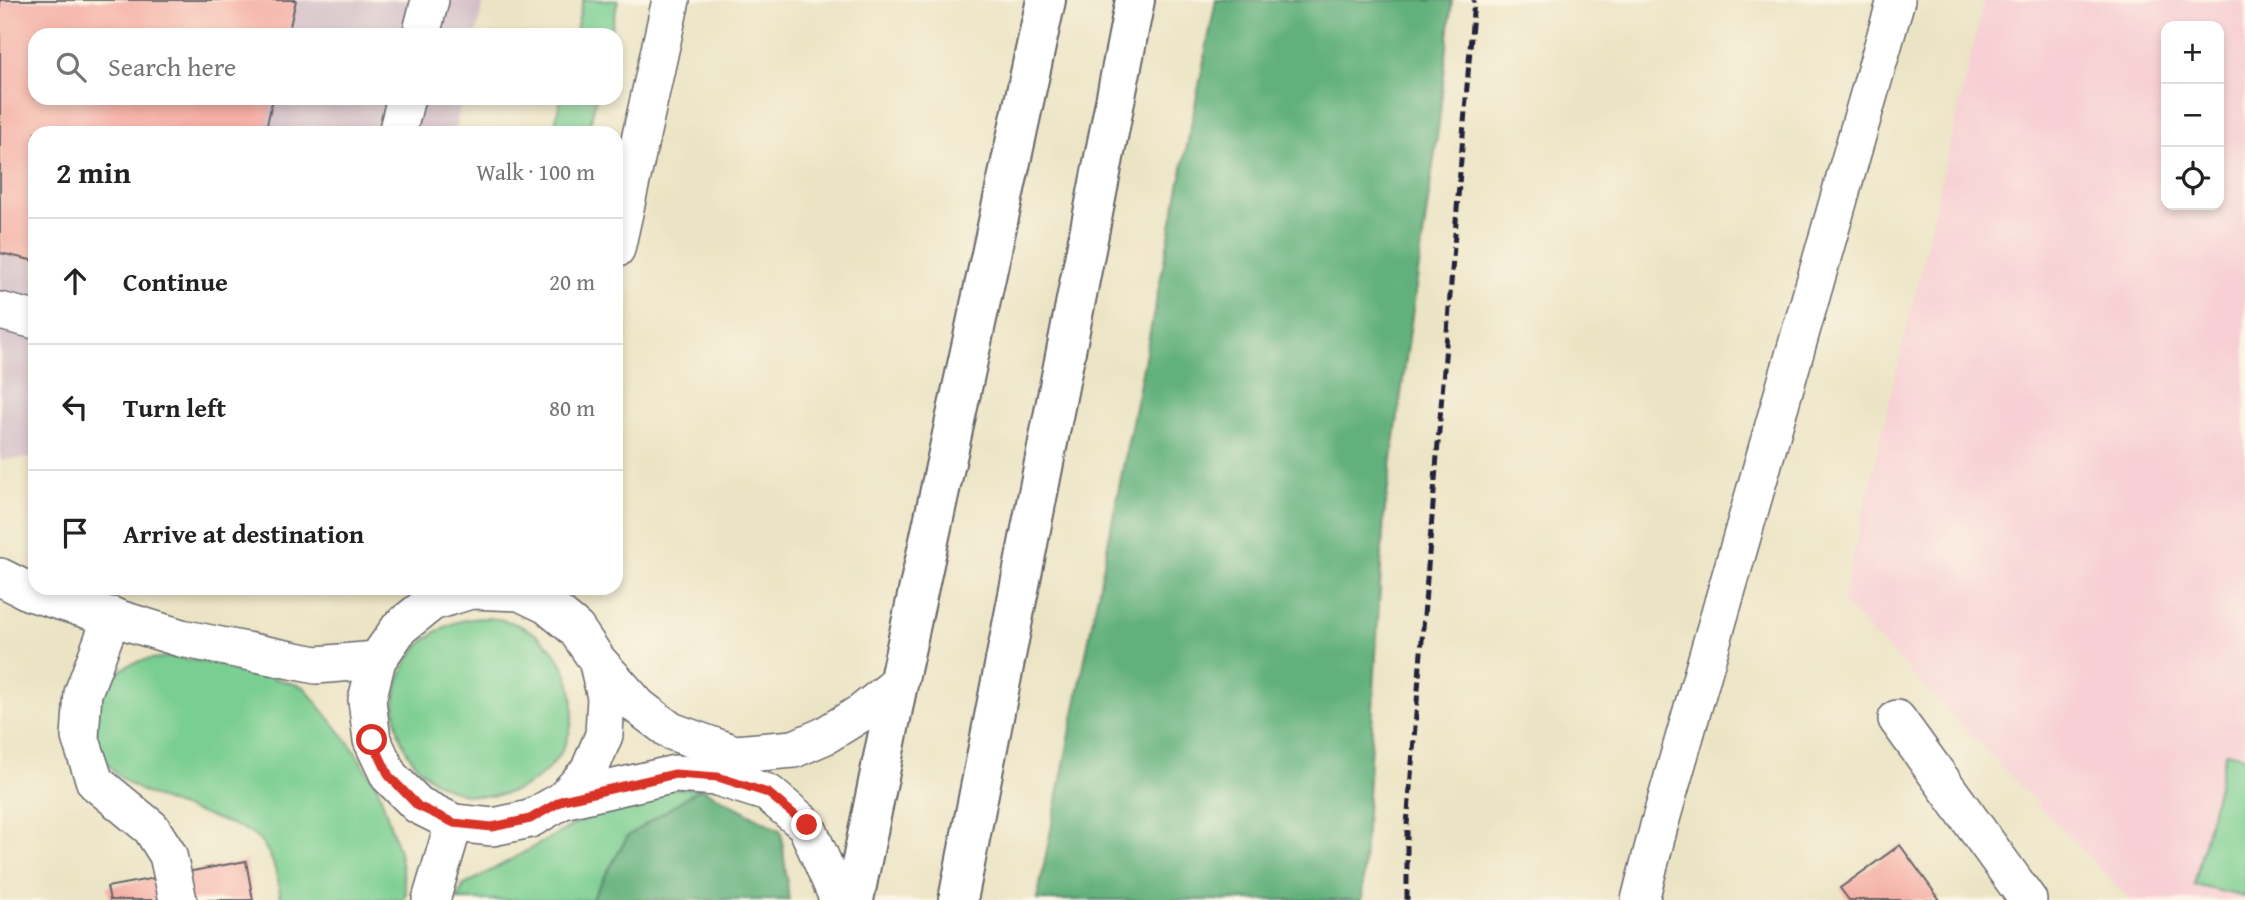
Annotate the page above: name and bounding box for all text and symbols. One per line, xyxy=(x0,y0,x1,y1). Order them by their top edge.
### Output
map controls xyxy=(2161,21,2224,210)
button: + xyxy=(2161,21,2224,84)
search box xyxy=(28,28,623,105)
text: Search here xyxy=(108,47,236,86)
icon: search xyxy=(52,48,90,86)
button: − xyxy=(2161,84,2224,147)
button: locate xyxy=(2161,147,2224,210)
text: 2 min xyxy=(56,150,131,194)
text: Walk · 100 m xyxy=(476,155,595,188)
icon: ahead xyxy=(56,262,94,300)
text: Continue xyxy=(123,262,228,301)
text: 20 m xyxy=(549,265,595,298)
icon: left xyxy=(56,388,94,426)
text: Turn left xyxy=(123,388,226,427)
text: 80 m xyxy=(549,391,595,424)
icon: arrive xyxy=(56,514,94,552)
text: Arrive at destination xyxy=(123,514,364,553)
route start xyxy=(356,724,387,755)
route end xyxy=(791,809,822,840)

